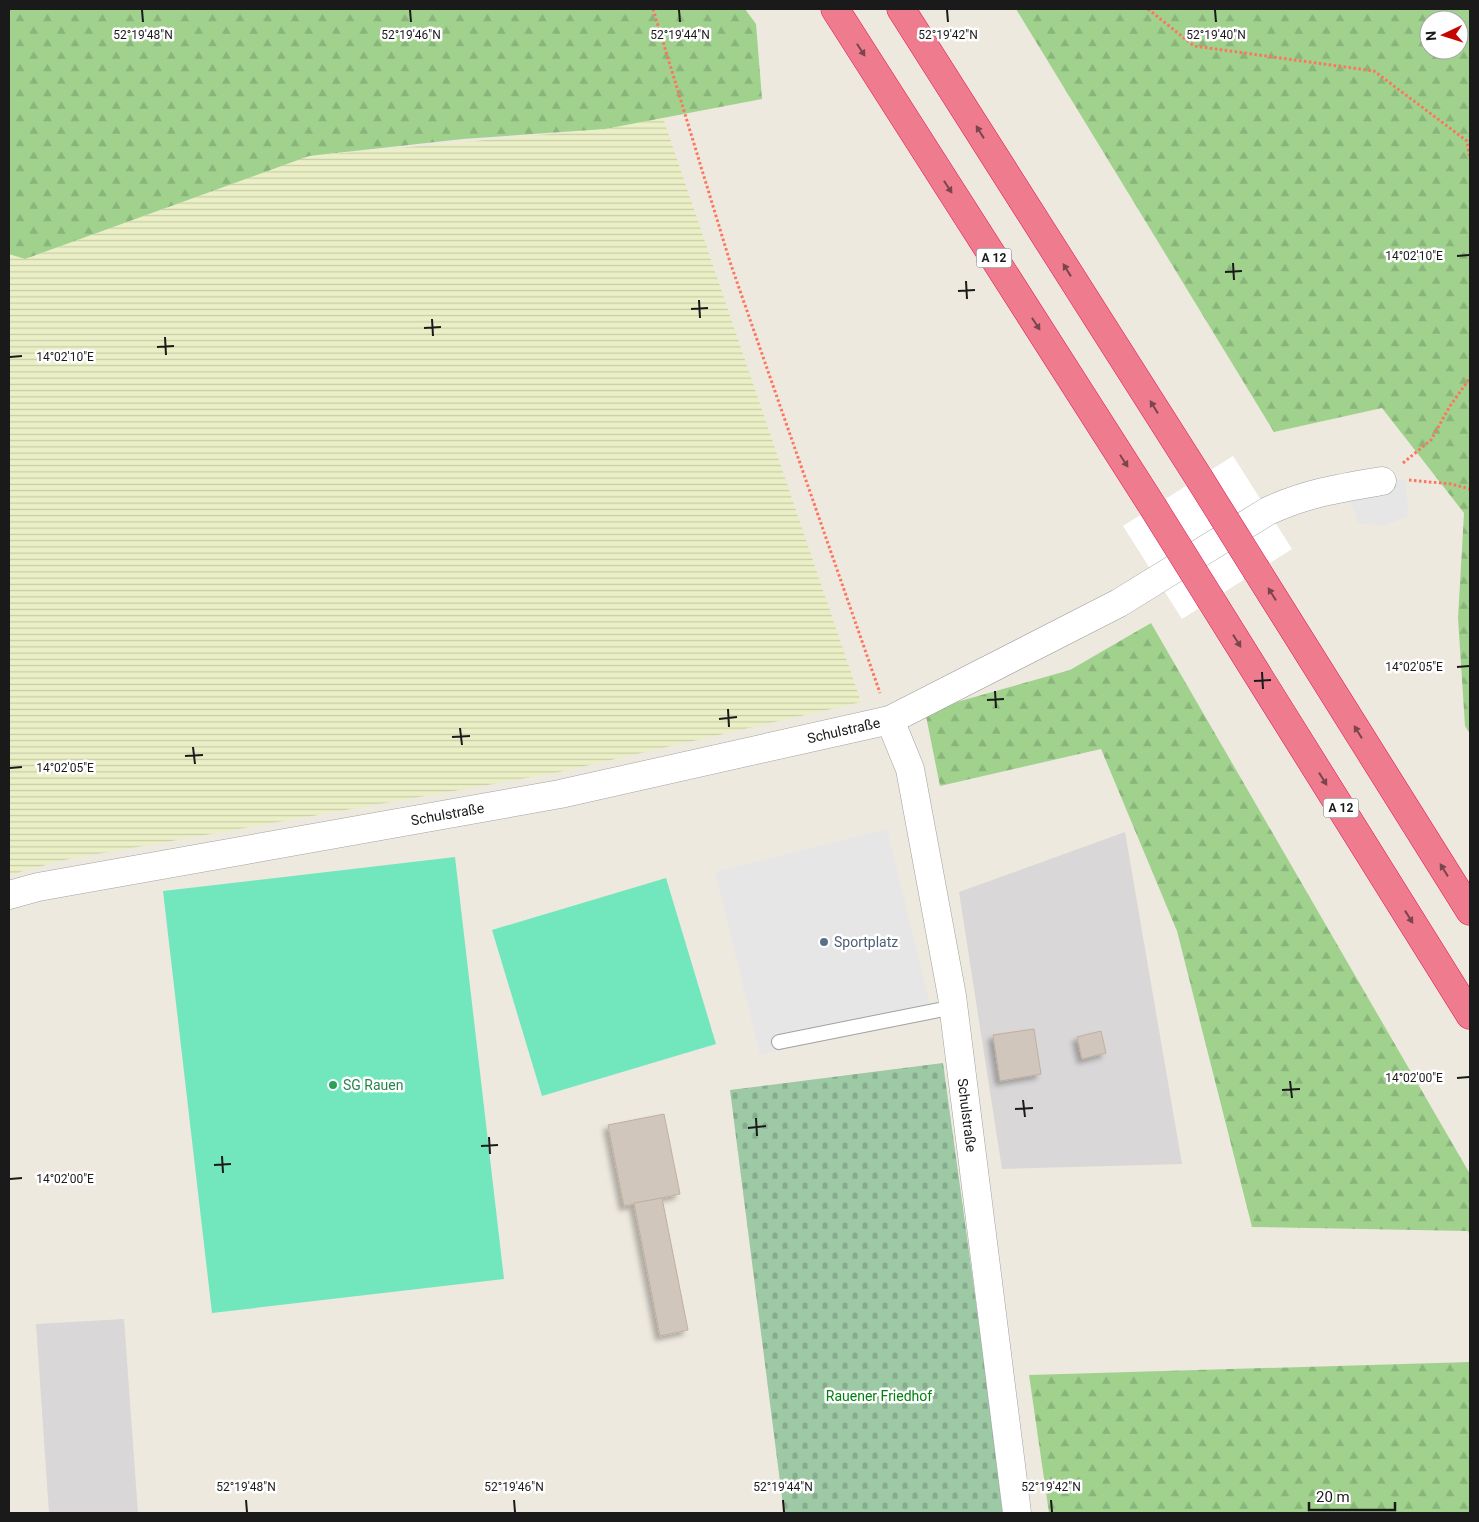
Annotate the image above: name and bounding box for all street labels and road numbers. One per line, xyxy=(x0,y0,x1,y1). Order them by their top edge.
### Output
road number: A 12 xyxy=(976,248,1012,268)
street label: Schulstraße xyxy=(806,714,882,746)
road number: A 12 xyxy=(1324,798,1358,818)
street label: Schulstraße xyxy=(410,800,485,828)
street label: Schulstraße xyxy=(954,1077,980,1153)

